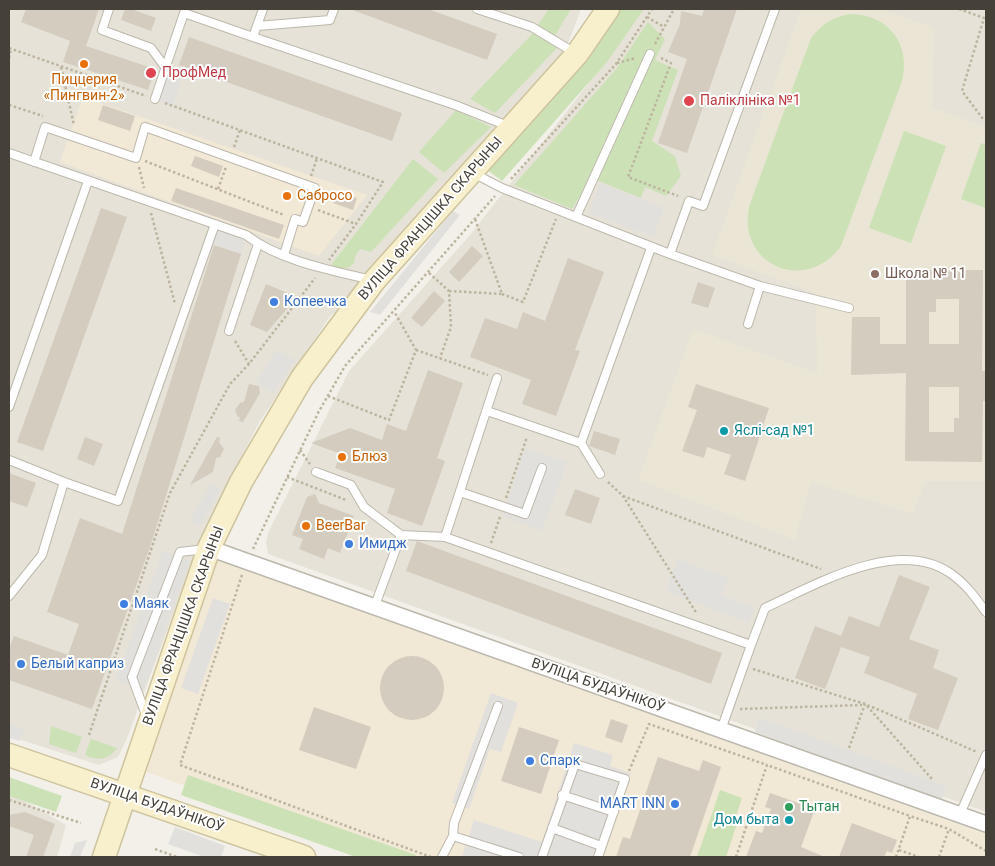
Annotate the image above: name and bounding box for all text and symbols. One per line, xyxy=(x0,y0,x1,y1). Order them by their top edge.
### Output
marker: Пиццерия «Пингвин-2» xyxy=(78,58,90,70)
place label: ПрофМед xyxy=(162,65,226,81)
marker: ПрофМед xyxy=(144,66,158,80)
place label: Пиццерия «Пингвин-2» xyxy=(43,72,125,104)
place label: Паліклініка №1 xyxy=(700,93,801,109)
marker: Паліклініка №1 xyxy=(682,94,696,108)
street label: ВУЛІЦА ФРАНЦІШКА СКАРЫНЫ xyxy=(356,134,506,304)
place label: Сабросо xyxy=(297,188,353,204)
marker: Сабросо xyxy=(281,190,293,202)
place label: Школа № 11 xyxy=(885,266,966,282)
marker: Школа № 11 xyxy=(869,268,881,280)
place label: Копеечка xyxy=(284,294,347,310)
marker: Копеечка xyxy=(268,296,280,308)
place label: Яслі-сад №1 xyxy=(734,423,815,439)
marker: Яслі-сад №1 xyxy=(718,425,730,437)
place label: Блюз xyxy=(352,449,387,465)
marker: Блюз xyxy=(336,451,348,463)
place label: BeerBar xyxy=(316,518,365,534)
marker: BeerBar xyxy=(300,520,312,532)
street label: ВУЛІЦА ФРАНЦІШКА СКАРЫНЫ xyxy=(140,524,228,728)
place label: Имидж xyxy=(359,536,407,552)
marker: Имидж xyxy=(343,538,355,550)
place label: Маяк xyxy=(134,596,169,612)
marker: Маяк xyxy=(118,598,130,610)
street label: ВУЛІЦА БУДАЎНІКОЎ xyxy=(529,655,667,717)
place label: Белый каприз xyxy=(31,656,124,672)
marker: Белый каприз xyxy=(15,658,27,670)
place label: Спарк xyxy=(540,753,580,769)
marker: Спарк xyxy=(524,755,536,767)
street label: ВУЛІЦА БУДАЎНІКОЎ xyxy=(88,775,226,837)
place label: MART INN xyxy=(600,796,665,812)
marker: MART INN xyxy=(669,798,681,810)
place label: Тытан xyxy=(799,799,840,815)
marker: Тытан xyxy=(783,801,795,813)
place label: Дом быта xyxy=(714,812,779,828)
marker: Дом быта xyxy=(783,814,795,826)

